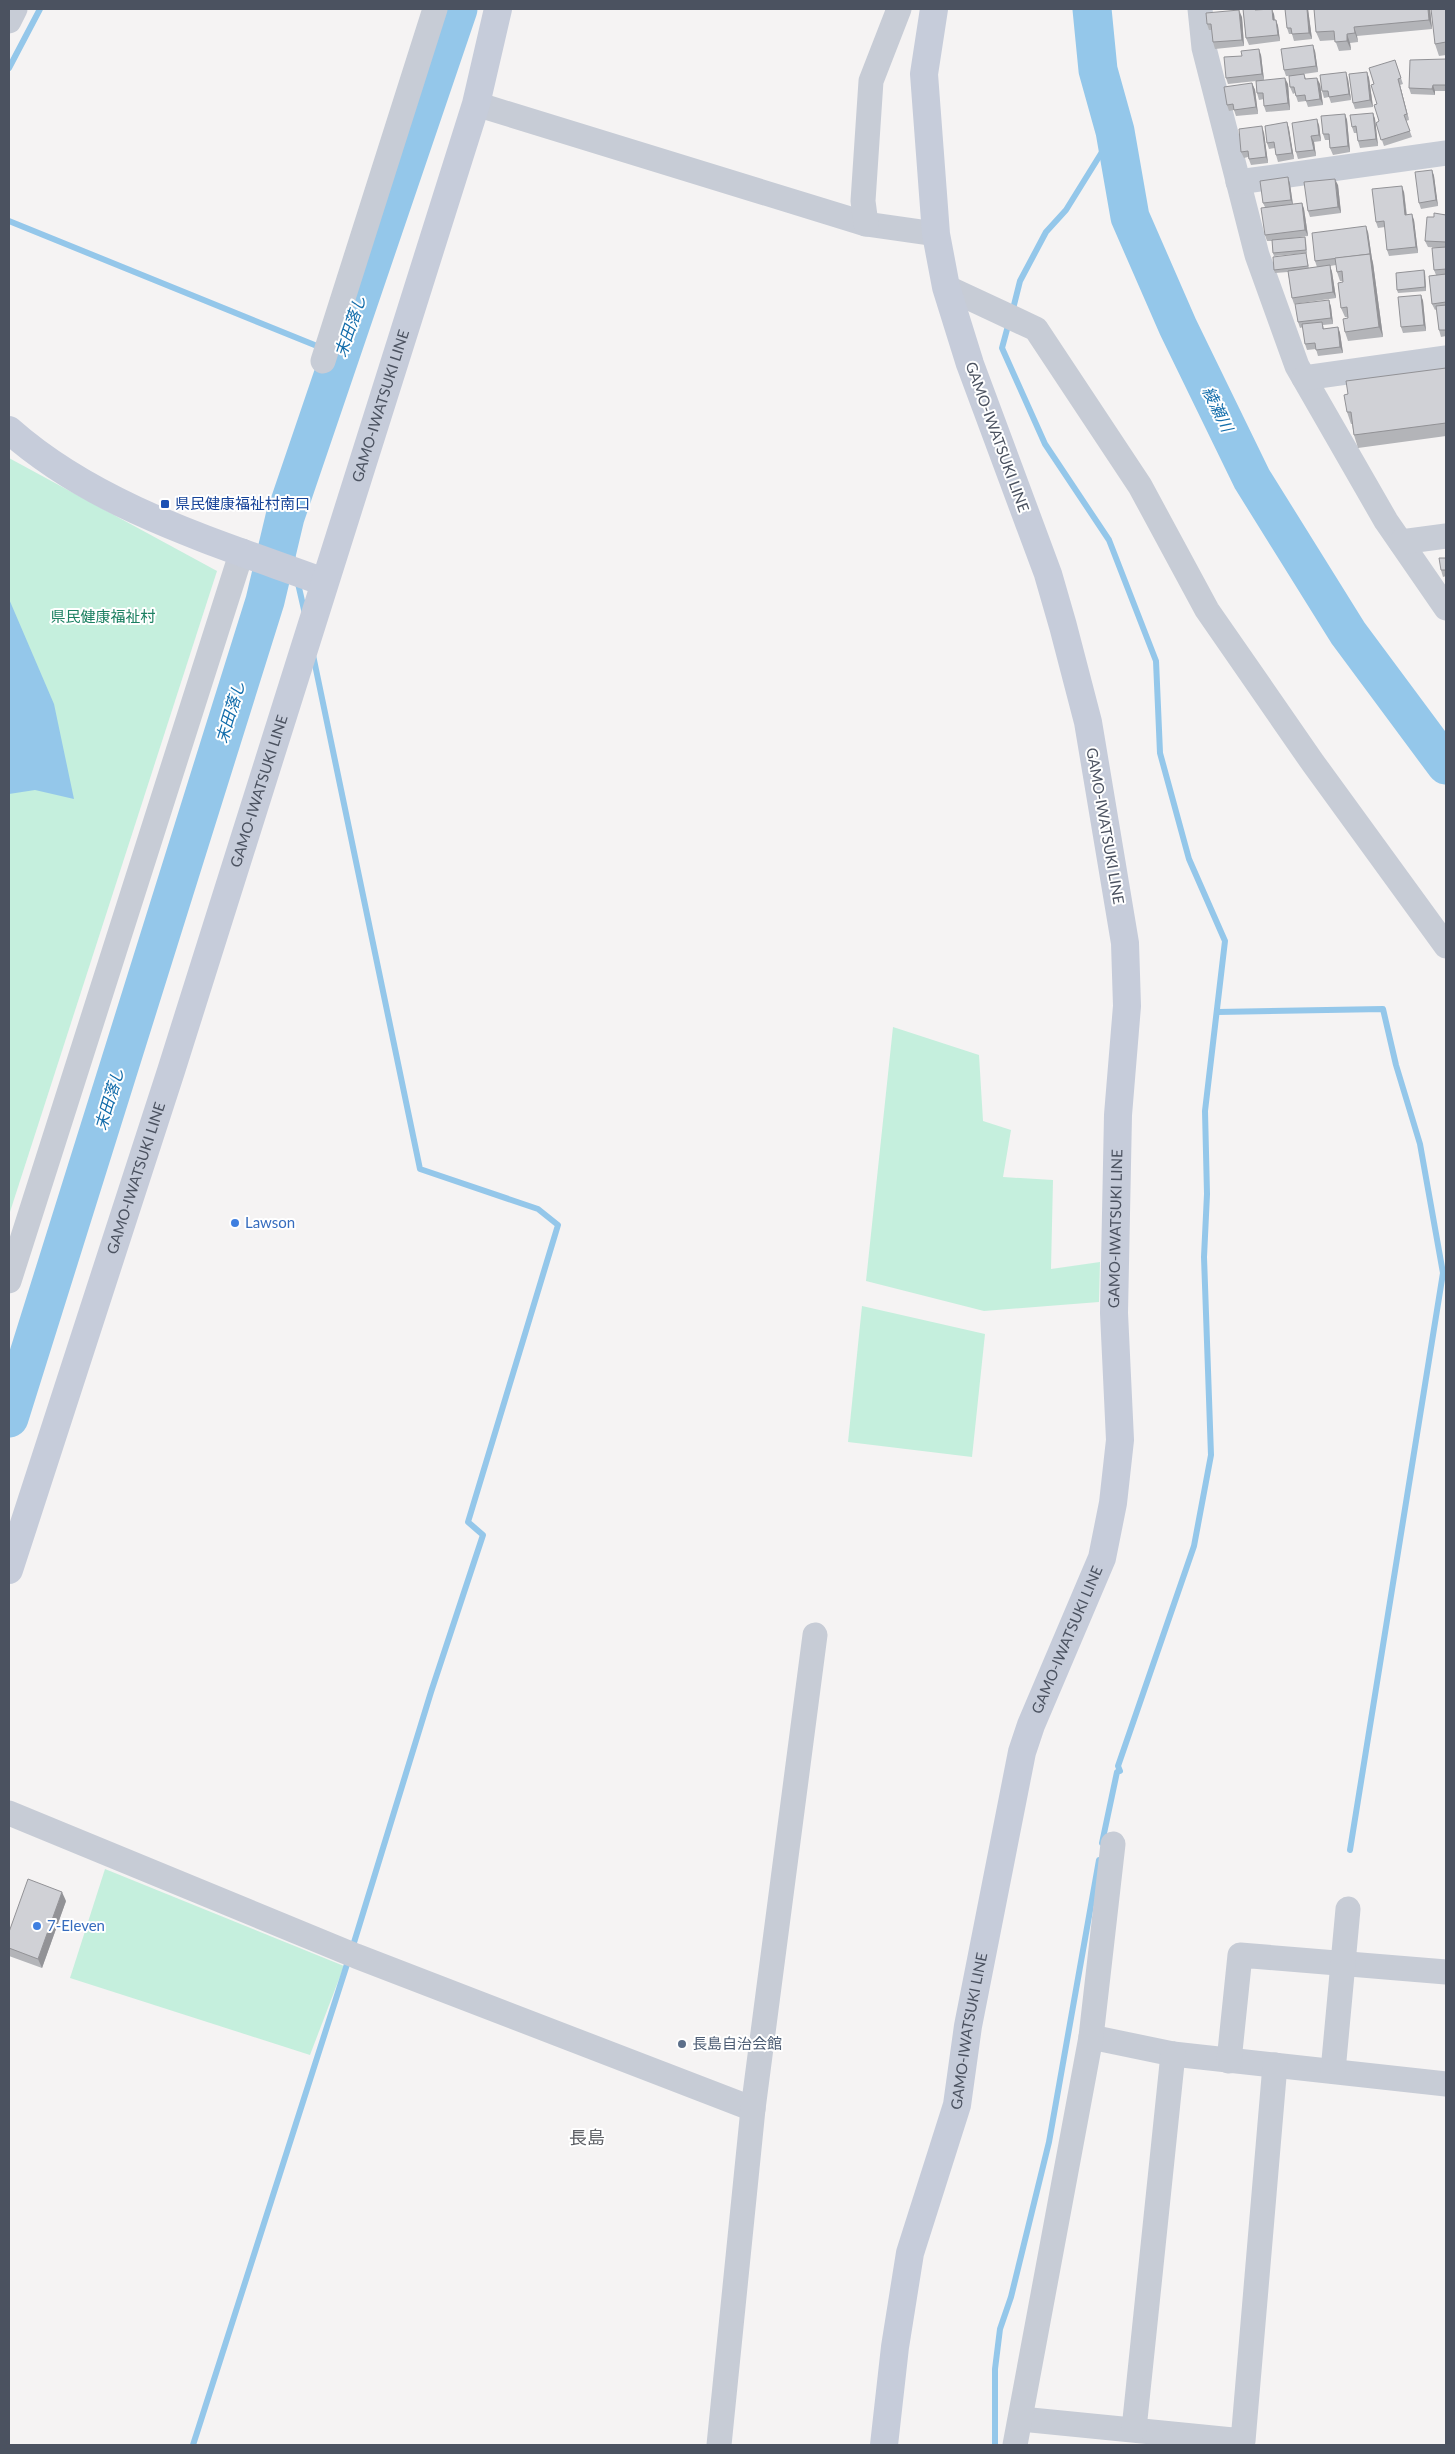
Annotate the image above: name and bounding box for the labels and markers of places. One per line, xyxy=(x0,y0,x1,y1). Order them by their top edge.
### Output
place label: 県民健康福祉村南口 xyxy=(175,494,310,512)
marker: 県民健康福祉村南口 xyxy=(159,498,171,510)
place label: Lawson xyxy=(245,1213,295,1231)
marker: Lawson xyxy=(229,1217,241,1229)
place label: 7-Eleven xyxy=(47,1916,105,1934)
marker: 7-Eleven xyxy=(31,1920,43,1932)
place label: 長島自治会館 xyxy=(692,2034,782,2052)
marker: 長島自治会館 xyxy=(676,2038,688,2050)

